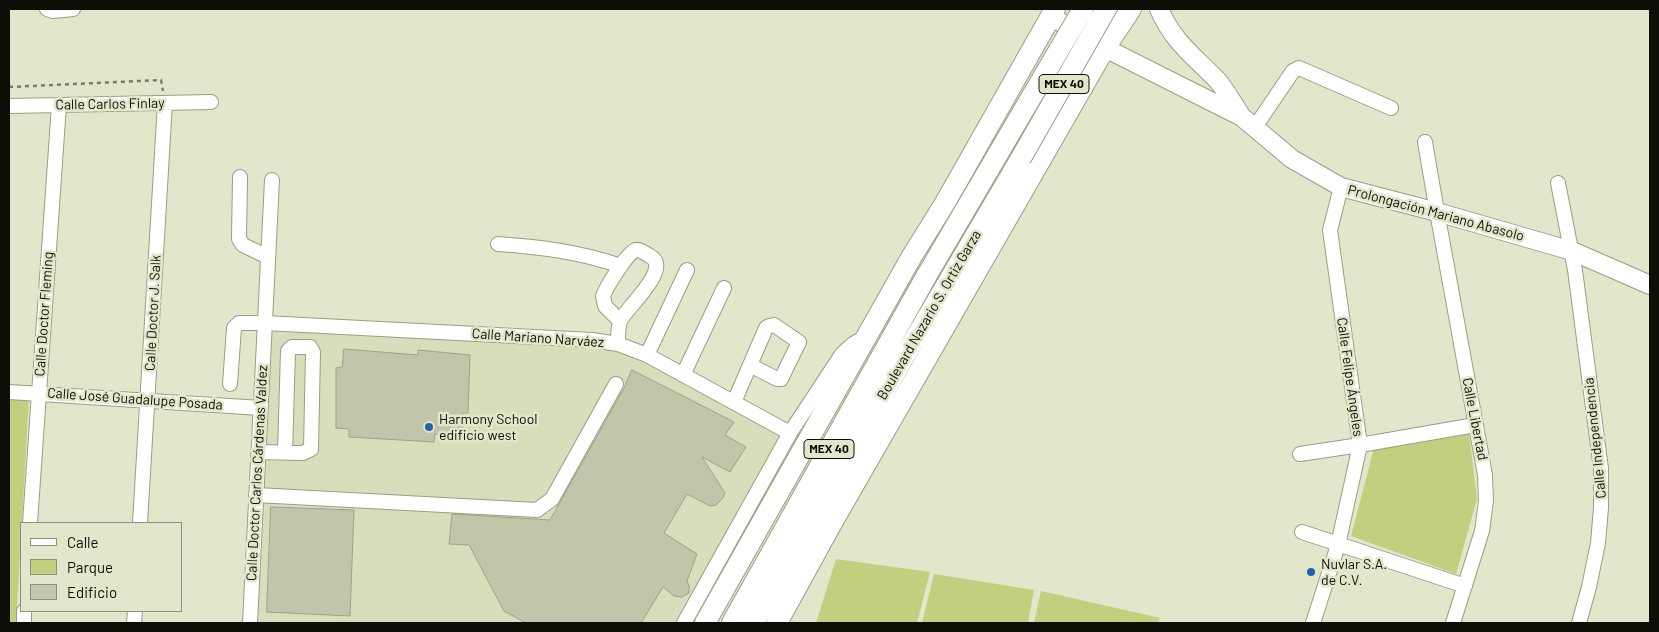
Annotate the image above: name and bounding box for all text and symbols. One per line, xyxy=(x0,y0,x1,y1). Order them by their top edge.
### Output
road number: MEX 40 xyxy=(1039,74,1089,94)
street label: Calle Carlos Finlay xyxy=(55,95,165,113)
street label: Prolongación Mariano Abasolo xyxy=(1346,181,1526,245)
street label: Boulevard Nazario S. Ortiz Garza xyxy=(873,227,985,403)
street label: Calle Doctor Fleming xyxy=(31,251,57,377)
street label: Calle Doctor J. Salk xyxy=(142,254,164,372)
street label: Calle Felipe Ángeles xyxy=(1333,316,1367,438)
street label: Calle Mariano Narváez xyxy=(471,325,605,351)
street label: Calle Doctor Carlos Cárdenas Valdez xyxy=(243,364,271,582)
street label: Calle Libertad xyxy=(1459,376,1491,462)
street label: Calle Independencia xyxy=(1580,377,1610,499)
street label: Calle José Guadalupe Posada xyxy=(47,384,223,414)
place label: Harmony School edificio west xyxy=(439,411,538,444)
marker: Harmony School edificio west xyxy=(423,421,435,433)
road number: MEX 40 xyxy=(804,439,854,458)
legend xyxy=(20,522,182,612)
text: Calle xyxy=(67,533,99,551)
place label: Nuvlar S.A. de C.V. xyxy=(1321,556,1387,588)
text: Parque xyxy=(67,558,113,576)
marker: Nuvlar S.A. de C.V. xyxy=(1305,566,1317,578)
text: Edificio xyxy=(67,583,117,601)

